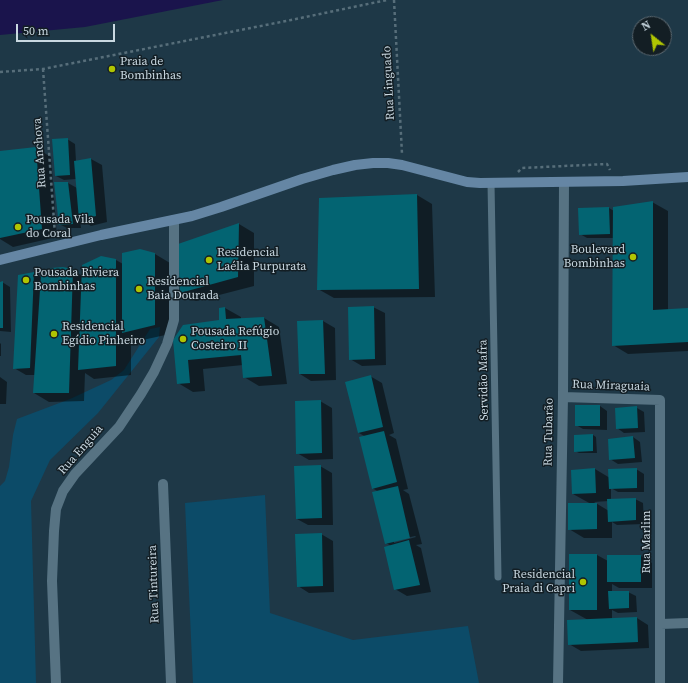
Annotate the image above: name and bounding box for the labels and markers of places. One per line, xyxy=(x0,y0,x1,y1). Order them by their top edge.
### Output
place label: Praia de Bombinhas xyxy=(120,55,181,83)
marker: Praia de Bombinhas xyxy=(107,64,117,74)
place label: Pousada Vila do Coral xyxy=(26,213,94,241)
marker: Pousada Vila do Coral xyxy=(13,222,23,232)
place label: Boulevard Bombinhas xyxy=(564,243,625,271)
place label: Residencial Laélia Purpurata xyxy=(217,246,306,274)
marker: Boulevard Bombinhas xyxy=(628,252,638,262)
marker: Residencial Laélia Purpurata xyxy=(204,255,214,265)
place label: Pousada Riviera Bombinhas xyxy=(34,266,119,294)
marker: Pousada Riviera Bombinhas xyxy=(21,275,31,285)
place label: Residencial Baia Dourada xyxy=(147,275,219,303)
marker: Residencial Baia Dourada xyxy=(134,284,144,294)
place label: Residencial Egídio Pinheiro xyxy=(62,320,145,348)
place label: Pousada Refúgio Costeiro II xyxy=(191,325,279,353)
marker: Residencial Egídio Pinheiro xyxy=(49,329,59,339)
marker: Pousada Refúgio Costeiro II xyxy=(178,334,188,344)
place label: Residencial Praia di Capri xyxy=(502,568,575,596)
marker: Residencial Praia di Capri xyxy=(578,577,588,587)

